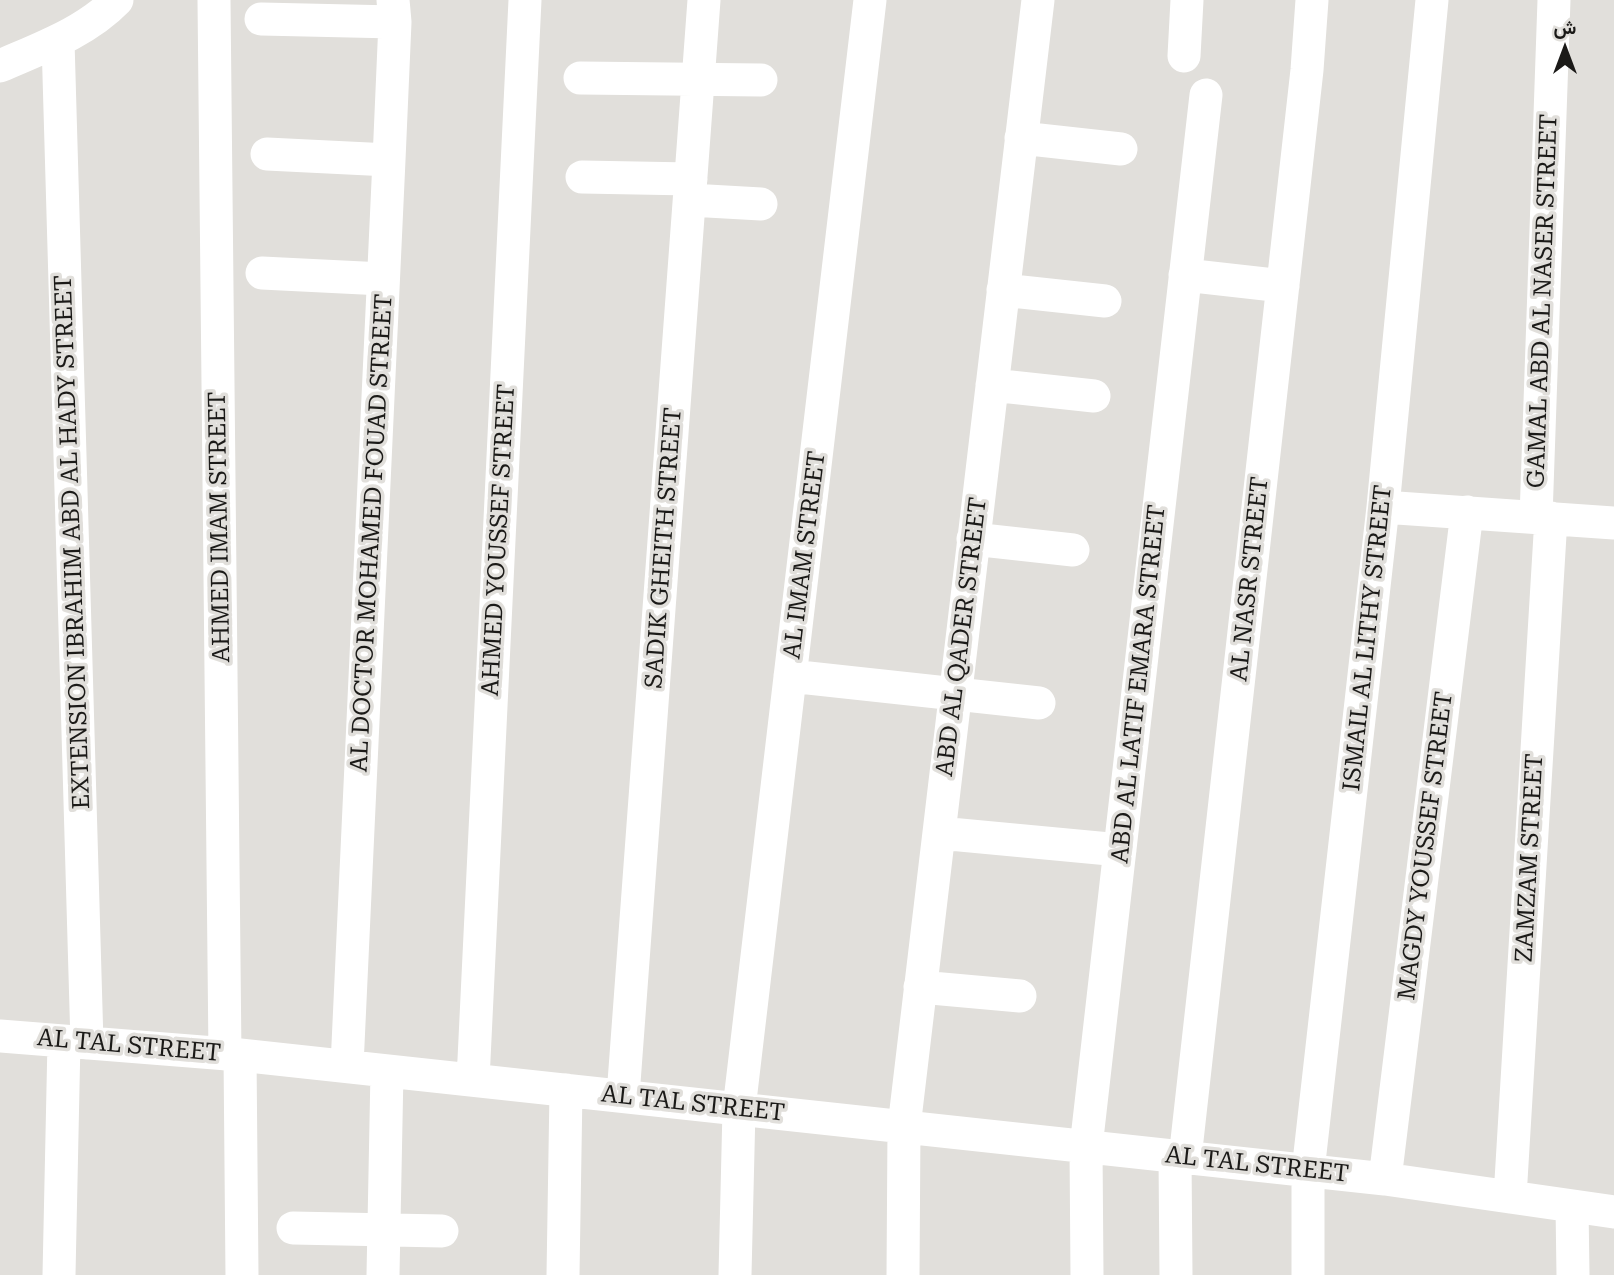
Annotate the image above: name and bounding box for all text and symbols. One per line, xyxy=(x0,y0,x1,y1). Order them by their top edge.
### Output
north arrow xyxy=(1530,14,1600,84)
text: ش xyxy=(1554,16,1576,39)
street label: GAMAL ABD AL NASER STREET xyxy=(1522,113,1564,489)
street label: EXTENSION IBRAHIM ABD AL HADY STREET xyxy=(49,274,97,810)
street label: AL DOCTOR MOHAMED FOUAD STREET xyxy=(345,293,399,773)
street label: AHMED YOUSSEF STREET xyxy=(476,383,522,697)
street label: AHMED IMAM STREET xyxy=(203,391,237,663)
street label: SADIK GHEITH STREET xyxy=(640,407,688,689)
street label: AL IMAM STREET xyxy=(778,449,832,661)
street label: AL NASR STREET xyxy=(1225,475,1275,683)
street label: ISMAIL AL LITHY STREET xyxy=(1338,484,1398,792)
street label: ABD AL QADER STREET xyxy=(931,496,993,778)
street label: ABD AL LATIF EMARA STREET xyxy=(1106,503,1172,865)
street label: MAGDY YOUSSEF STREET xyxy=(1393,690,1459,1002)
street label: ZAMZAM STREET xyxy=(1510,753,1550,963)
street label: AL TAL STREET xyxy=(36,1024,222,1068)
street label: AL TAL STREET xyxy=(600,1080,786,1128)
street label: AL TAL STREET xyxy=(1164,1141,1350,1189)

